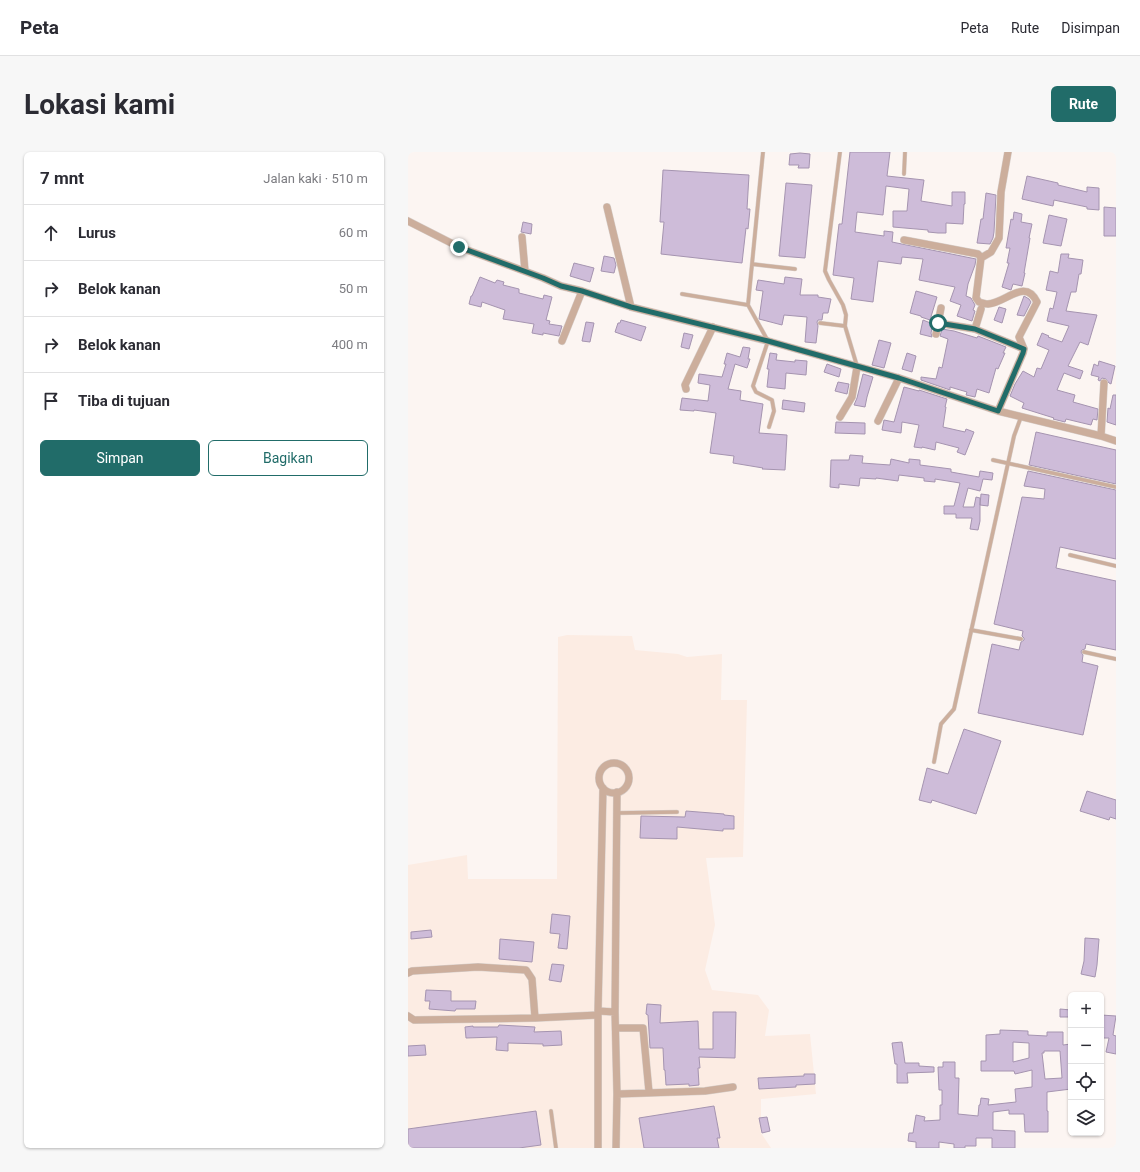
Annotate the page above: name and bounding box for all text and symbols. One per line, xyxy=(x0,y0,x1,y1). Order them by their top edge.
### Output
text: Peta xyxy=(20,16,59,39)
text: Peta xyxy=(961,20,989,36)
text: Rute xyxy=(1011,20,1039,36)
text: Disimpan xyxy=(1061,20,1120,36)
button: Rute xyxy=(1051,86,1116,122)
text: Lokasi kami xyxy=(24,88,175,121)
text: 7 mnt xyxy=(40,168,84,188)
text: Jalan kaki · 510 m xyxy=(263,171,368,186)
icon: ahead xyxy=(40,222,62,244)
text: Lurus xyxy=(78,224,116,242)
text: 60 m xyxy=(339,225,368,240)
route end xyxy=(450,238,468,256)
icon: right xyxy=(40,278,62,300)
text: Belok kanan xyxy=(78,280,161,298)
text: 50 m xyxy=(339,281,368,296)
route start xyxy=(929,314,947,332)
icon: right xyxy=(40,334,62,356)
text: Belok kanan xyxy=(78,336,161,354)
text: 400 m xyxy=(331,337,368,352)
icon: arrive xyxy=(40,390,62,412)
text: Tiba di tujuan xyxy=(78,392,170,410)
button: Simpan xyxy=(40,440,200,476)
button: Bagikan xyxy=(208,440,368,476)
map controls xyxy=(1068,992,1104,1136)
button: + xyxy=(1068,992,1104,1028)
button: − xyxy=(1068,1028,1104,1064)
button: locate xyxy=(1068,1064,1104,1100)
button: layers xyxy=(1068,1100,1104,1136)

